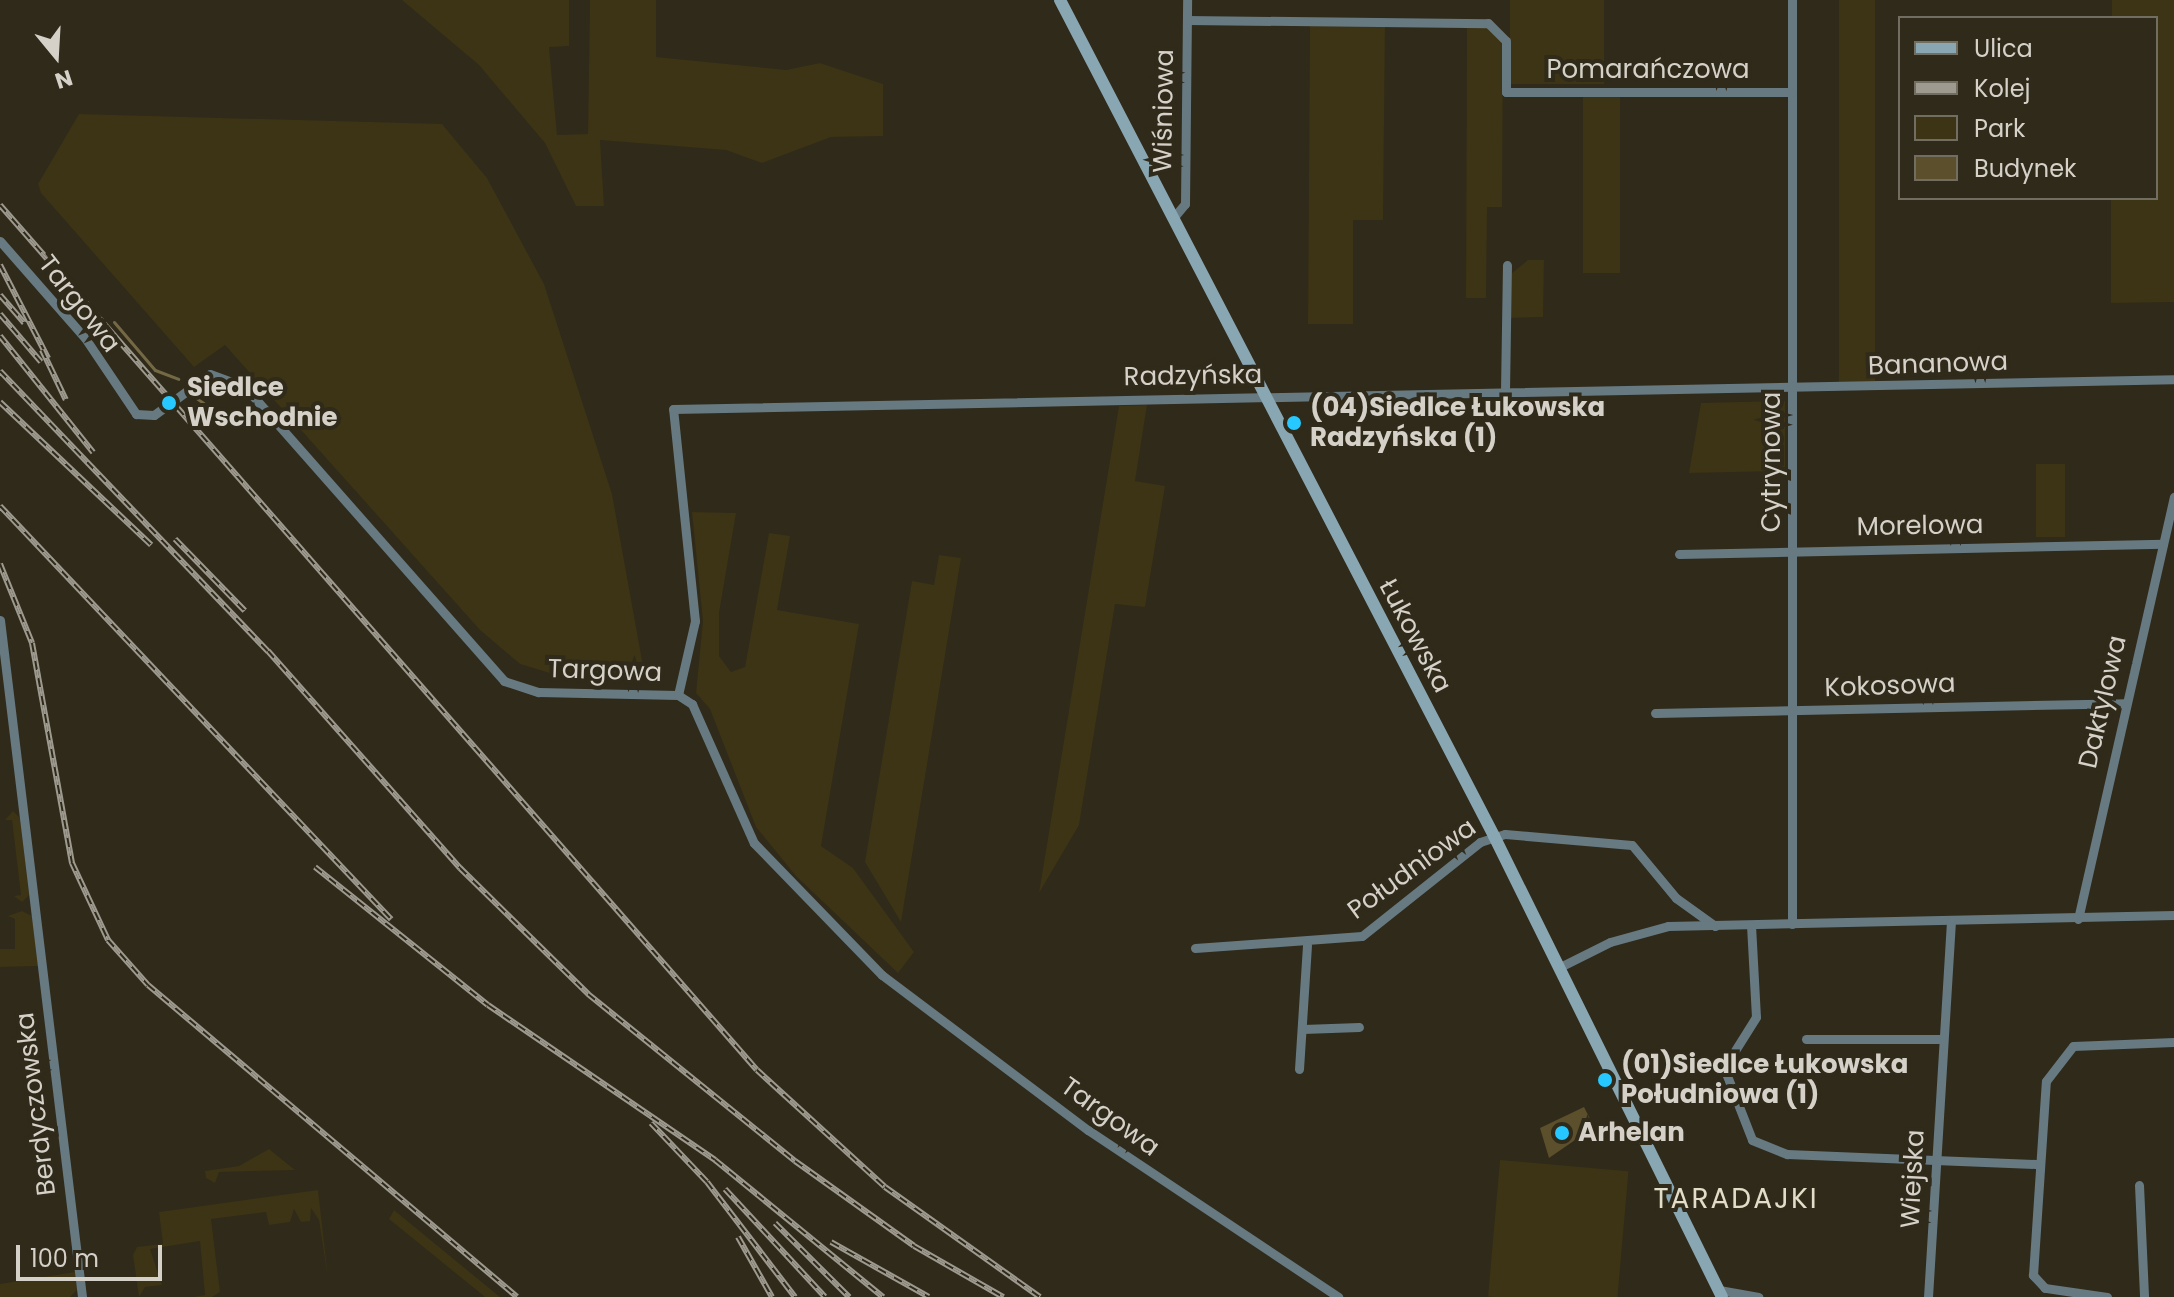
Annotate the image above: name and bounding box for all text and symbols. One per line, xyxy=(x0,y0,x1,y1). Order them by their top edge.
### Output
north arrow xyxy=(16,16,96,96)
legend xyxy=(1898,16,2158,200)
text: Ulica xyxy=(1974,32,2033,65)
street label: Wiśniowa xyxy=(1147,49,1181,173)
street label: Pomarańczowa xyxy=(1546,54,1750,86)
text: N xyxy=(51,62,76,97)
text: Kolej xyxy=(1974,72,2030,105)
text: Park xyxy=(1974,112,2025,145)
text: Budynek xyxy=(1974,152,2076,185)
street label: Targowa xyxy=(31,249,127,359)
street label: Bananowa xyxy=(1868,346,2008,382)
street label: Radzyńska xyxy=(1123,359,1263,393)
place label: Siedlce Wschodnie xyxy=(187,372,338,434)
marker: Siedlce Wschodnie xyxy=(158,392,180,414)
place label: (04)Siedlce Łukowska Radzyńska (1) xyxy=(1310,392,1605,454)
street label: Cytrynowa xyxy=(1756,392,1788,532)
marker: (04)Siedlce Łukowska Radzyńska (1) xyxy=(1285,414,1303,432)
street label: Morelowa xyxy=(1856,509,1984,543)
street label: Łukowska xyxy=(1372,574,1458,698)
street label: Daktylowa xyxy=(2073,633,2133,771)
street label: Targowa xyxy=(547,653,663,689)
street label: Kokosowa xyxy=(1824,668,1956,704)
street label: Południowa xyxy=(1342,812,1482,926)
street label: Berdyczowska xyxy=(9,1011,63,1197)
place label: (01)Siedlce Łukowska Południowa (1) xyxy=(1621,1049,1908,1110)
street label: Targowa xyxy=(1055,1071,1165,1163)
marker: (01)Siedlce Łukowska Południowa (1) xyxy=(1596,1071,1614,1089)
place label: Arhelan xyxy=(1578,1117,1685,1149)
marker: Arhelan xyxy=(1553,1124,1571,1142)
street label: Wiejska xyxy=(1895,1129,1931,1229)
district label: TARADAJKI xyxy=(1653,1182,1819,1216)
scale bar xyxy=(20,1229,166,1279)
text: 100 m xyxy=(30,1242,99,1275)

